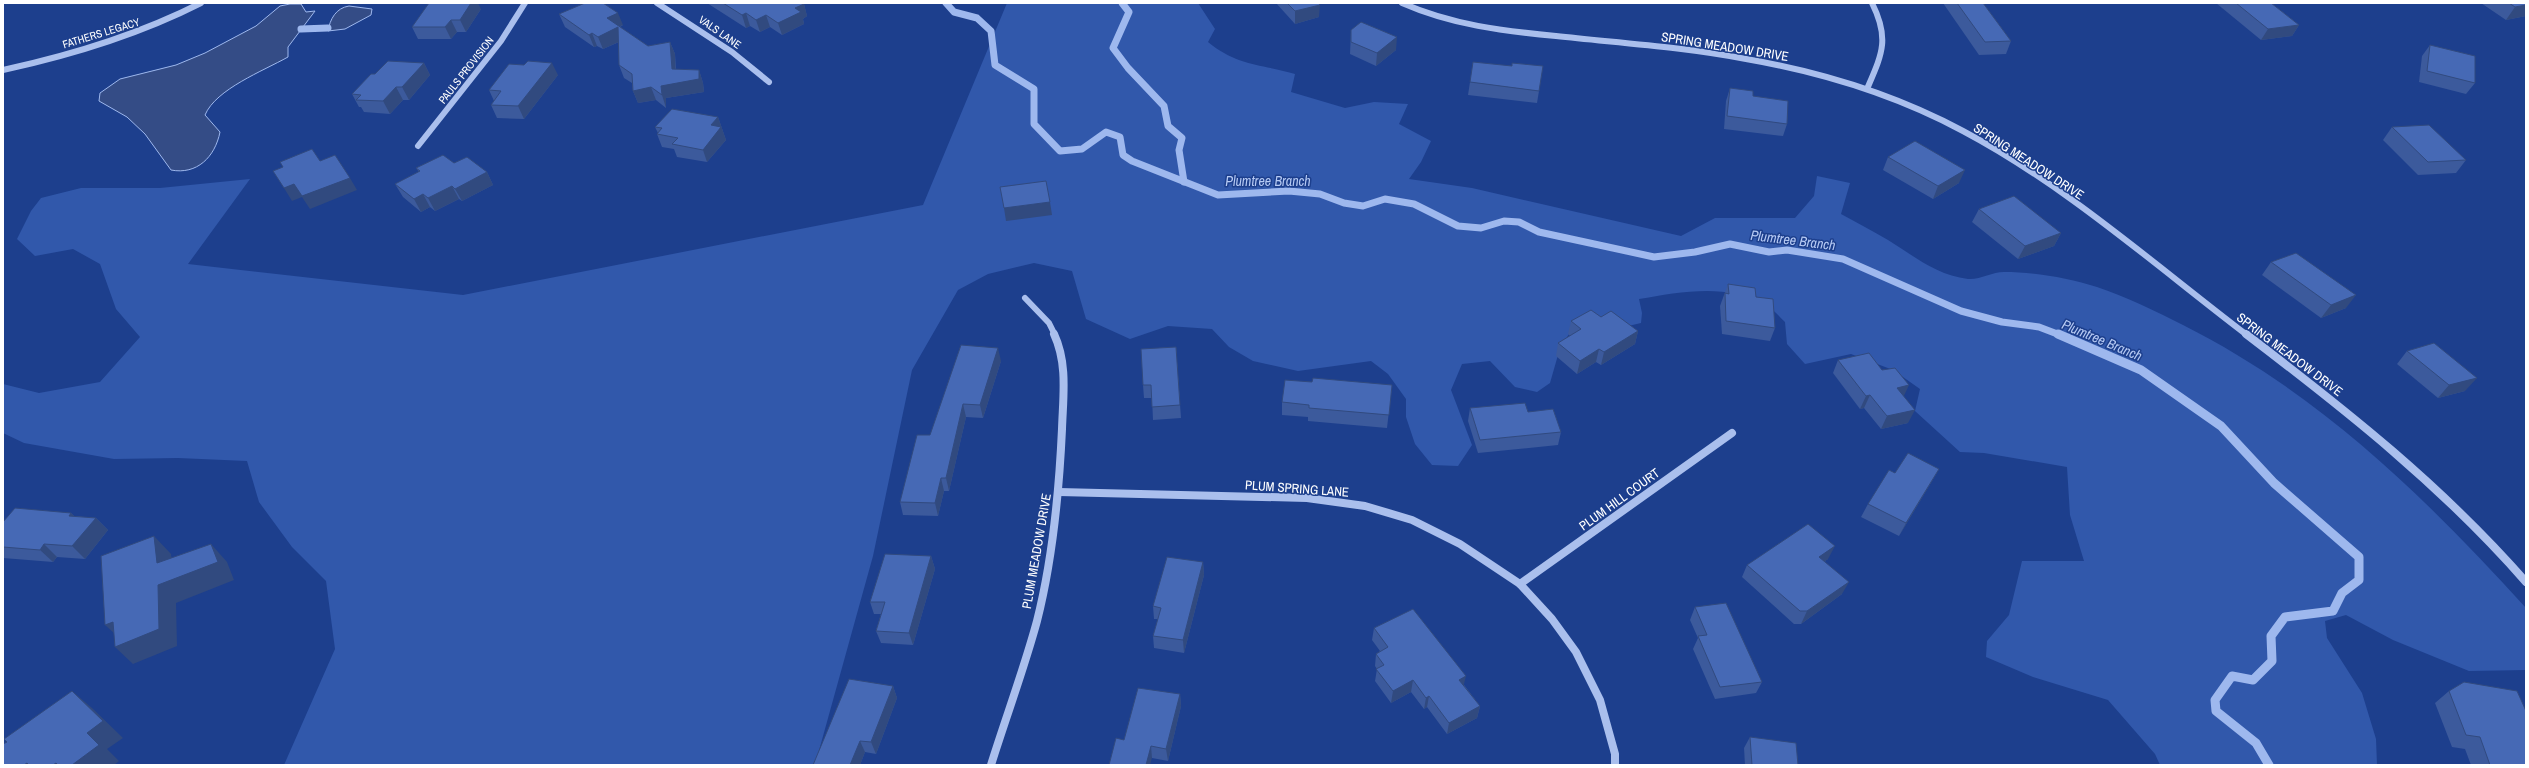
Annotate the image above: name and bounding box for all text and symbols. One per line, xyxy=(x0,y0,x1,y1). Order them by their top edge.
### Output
street label: VALS LANE xyxy=(696,12,744,52)
street label: FATHERS LEGACY xyxy=(61,15,141,51)
street label: SPRING MEADOW DRIVE xyxy=(1660,28,1790,65)
street label: PAULS PROVISION xyxy=(435,34,497,106)
street label: SPRING MEADOW DRIVE xyxy=(1970,119,2087,204)
water label: Plumtree Branch xyxy=(1225,172,1311,190)
water label: Plumtree Branch xyxy=(1749,226,1837,254)
street label: SPRING MEADOW DRIVE xyxy=(2233,309,2346,400)
water label: Plumtree Branch xyxy=(2059,315,2145,365)
street label: PLUM HILL COURT xyxy=(1576,464,1663,534)
street label: PLUM SPRING LANE xyxy=(1244,476,1350,501)
street label: PLUM MEADOW DRIVE xyxy=(1018,492,1055,610)

